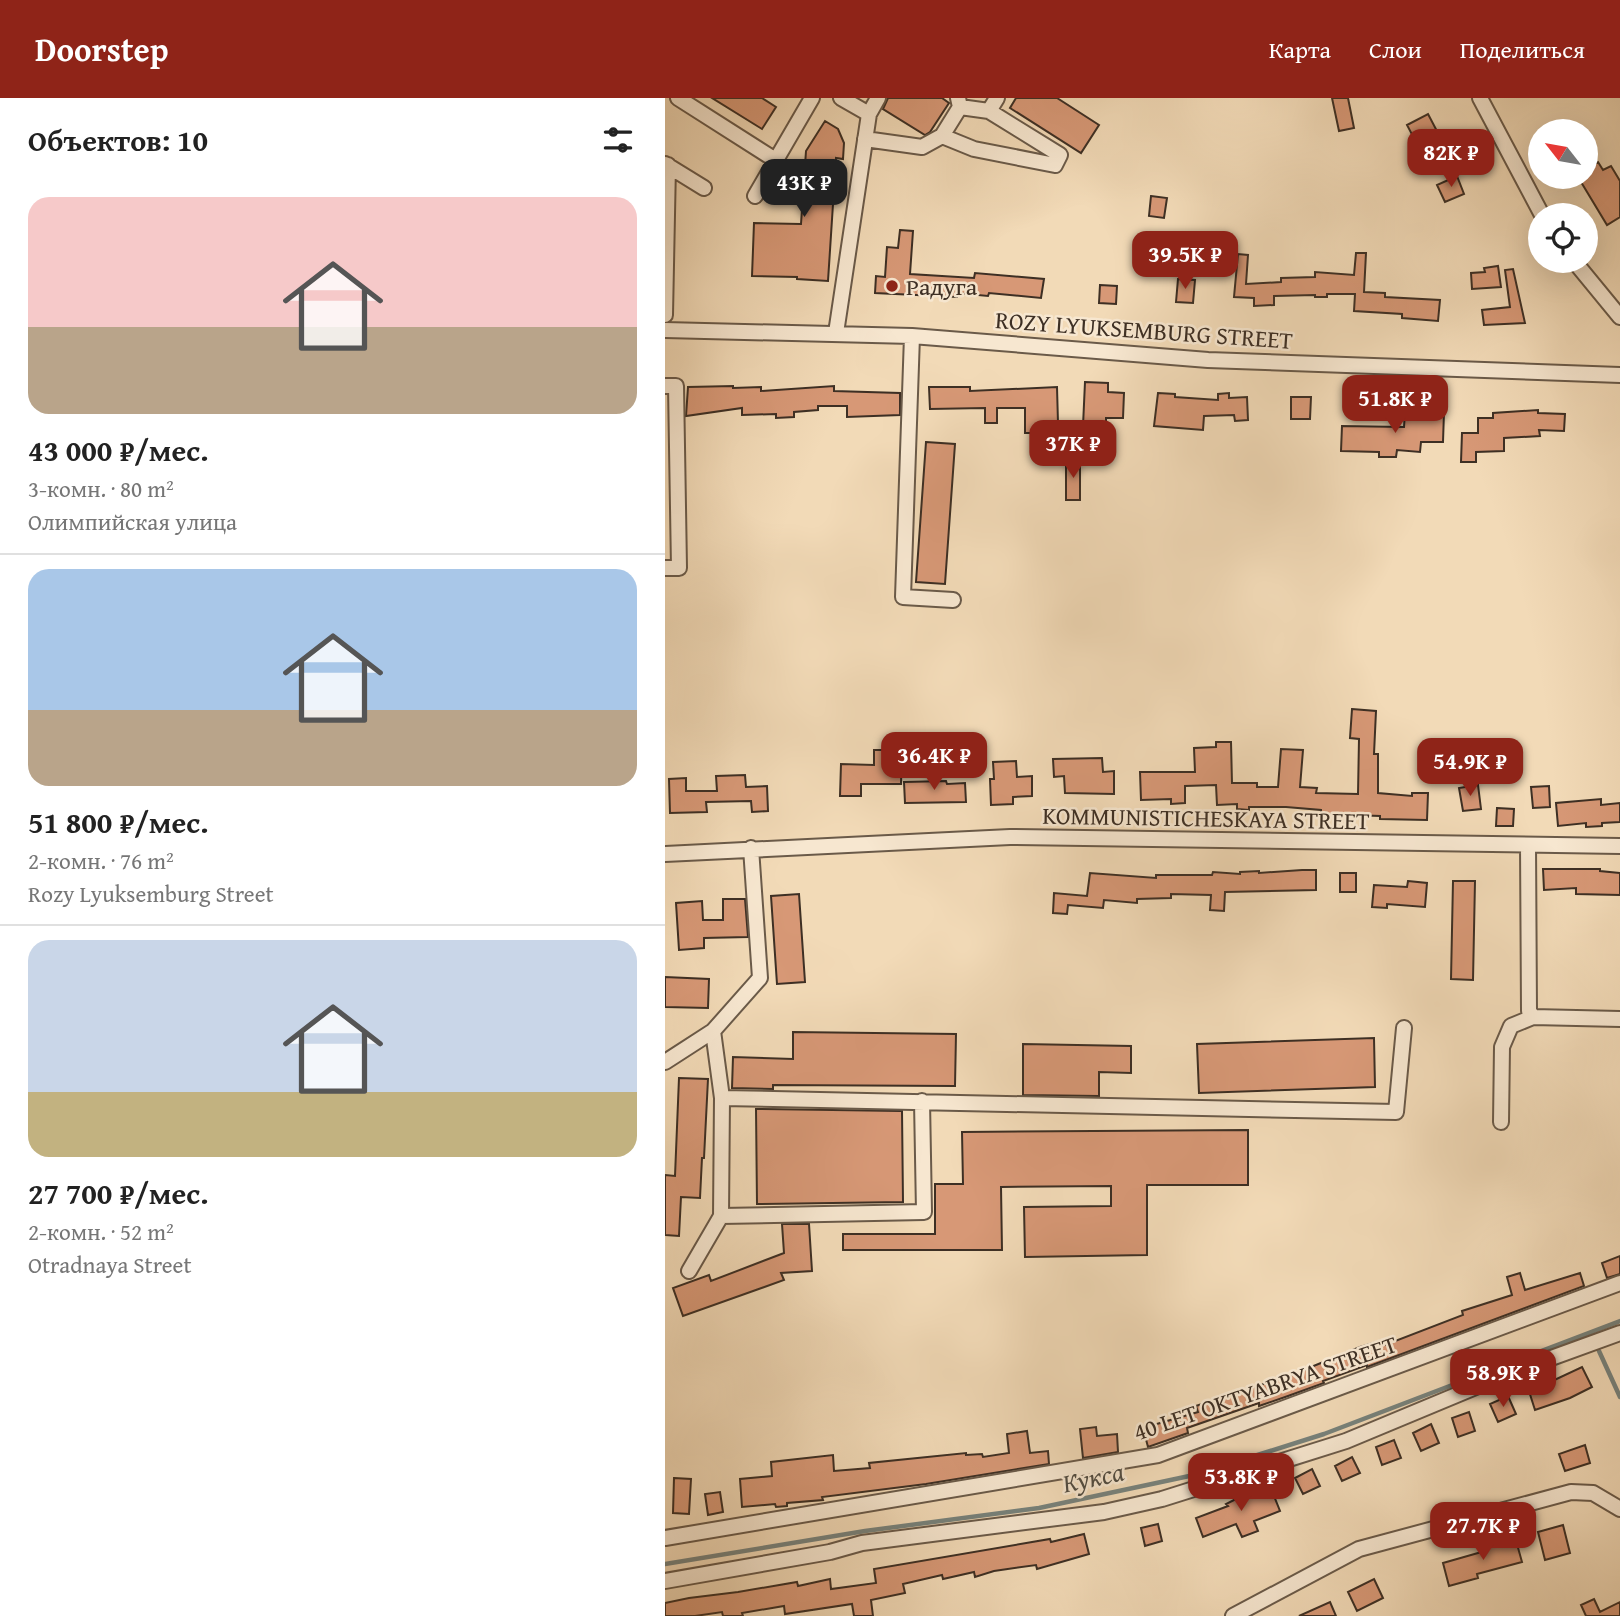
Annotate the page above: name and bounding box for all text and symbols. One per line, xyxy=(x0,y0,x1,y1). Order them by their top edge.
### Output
text: Doorstep xyxy=(35,25,168,73)
text: Карта xyxy=(1269,32,1331,67)
text: Слои xyxy=(1369,32,1422,67)
text: Поделиться xyxy=(1460,32,1585,67)
text: Объектов: 10 xyxy=(28,118,208,162)
north arrow xyxy=(1528,119,1598,189)
map controls xyxy=(1528,119,1598,273)
icon: filters xyxy=(599,121,637,159)
pin: 82K ₽ xyxy=(1402,130,1500,189)
text: 82K ₽ xyxy=(1423,135,1479,168)
pin: 43K ₽ xyxy=(755,159,853,219)
text: 43K ₽ xyxy=(776,165,832,198)
button: locate xyxy=(1528,203,1598,273)
pin: 39.5K ₽ xyxy=(1120,232,1250,291)
text: 39.5K ₽ xyxy=(1148,237,1222,270)
icon: home xyxy=(270,243,396,369)
place label: Радуга xyxy=(906,269,978,304)
marker: Радуга xyxy=(884,278,900,294)
street label: ROZY LYUKSEMBURG STREET xyxy=(994,302,1294,358)
pin: 51.8K ₽ xyxy=(1330,376,1460,435)
text: 51.8K ₽ xyxy=(1358,381,1432,414)
pin: 37K ₽ xyxy=(1024,420,1122,480)
text: 37K ₽ xyxy=(1045,426,1101,459)
text: 43 000 ₽/мес. xyxy=(28,428,209,472)
text: 3-комн. · 80 m² xyxy=(28,472,174,505)
text: Олимпийская улица xyxy=(28,505,237,538)
icon: home xyxy=(270,615,396,741)
pin: 36.4K ₽ xyxy=(869,732,999,792)
text: 36.4K ₽ xyxy=(897,738,971,771)
pin: 54.9K ₽ xyxy=(1405,738,1535,798)
text: 54.9K ₽ xyxy=(1433,744,1507,777)
street label: KOMMUNISTICHESKAYA STREET xyxy=(1042,798,1370,838)
text: 51 800 ₽/мес. xyxy=(28,800,209,844)
text: 2-комн. · 76 m² xyxy=(28,844,174,877)
text: Rozy Lyuksemburg Street xyxy=(28,877,274,910)
icon: home xyxy=(270,986,396,1112)
text: 27 700 ₽/мес. xyxy=(28,1171,209,1215)
text: 2-комн. · 52 m² xyxy=(28,1215,174,1248)
text: Otradnaya Street xyxy=(28,1248,192,1281)
street label: 40 LET OKTYABRYA STREET xyxy=(1128,1326,1402,1450)
pin: 58.9K ₽ xyxy=(1438,1350,1568,1409)
text: 58.9K ₽ xyxy=(1466,1355,1540,1388)
water label: Кукса xyxy=(1059,1452,1127,1502)
pin: 53.8K ₽ xyxy=(1176,1454,1306,1513)
text: 53.8K ₽ xyxy=(1204,1459,1278,1492)
pin: 27.7K ₽ xyxy=(1418,1502,1548,1562)
text: 27.7K ₽ xyxy=(1446,1508,1520,1541)

